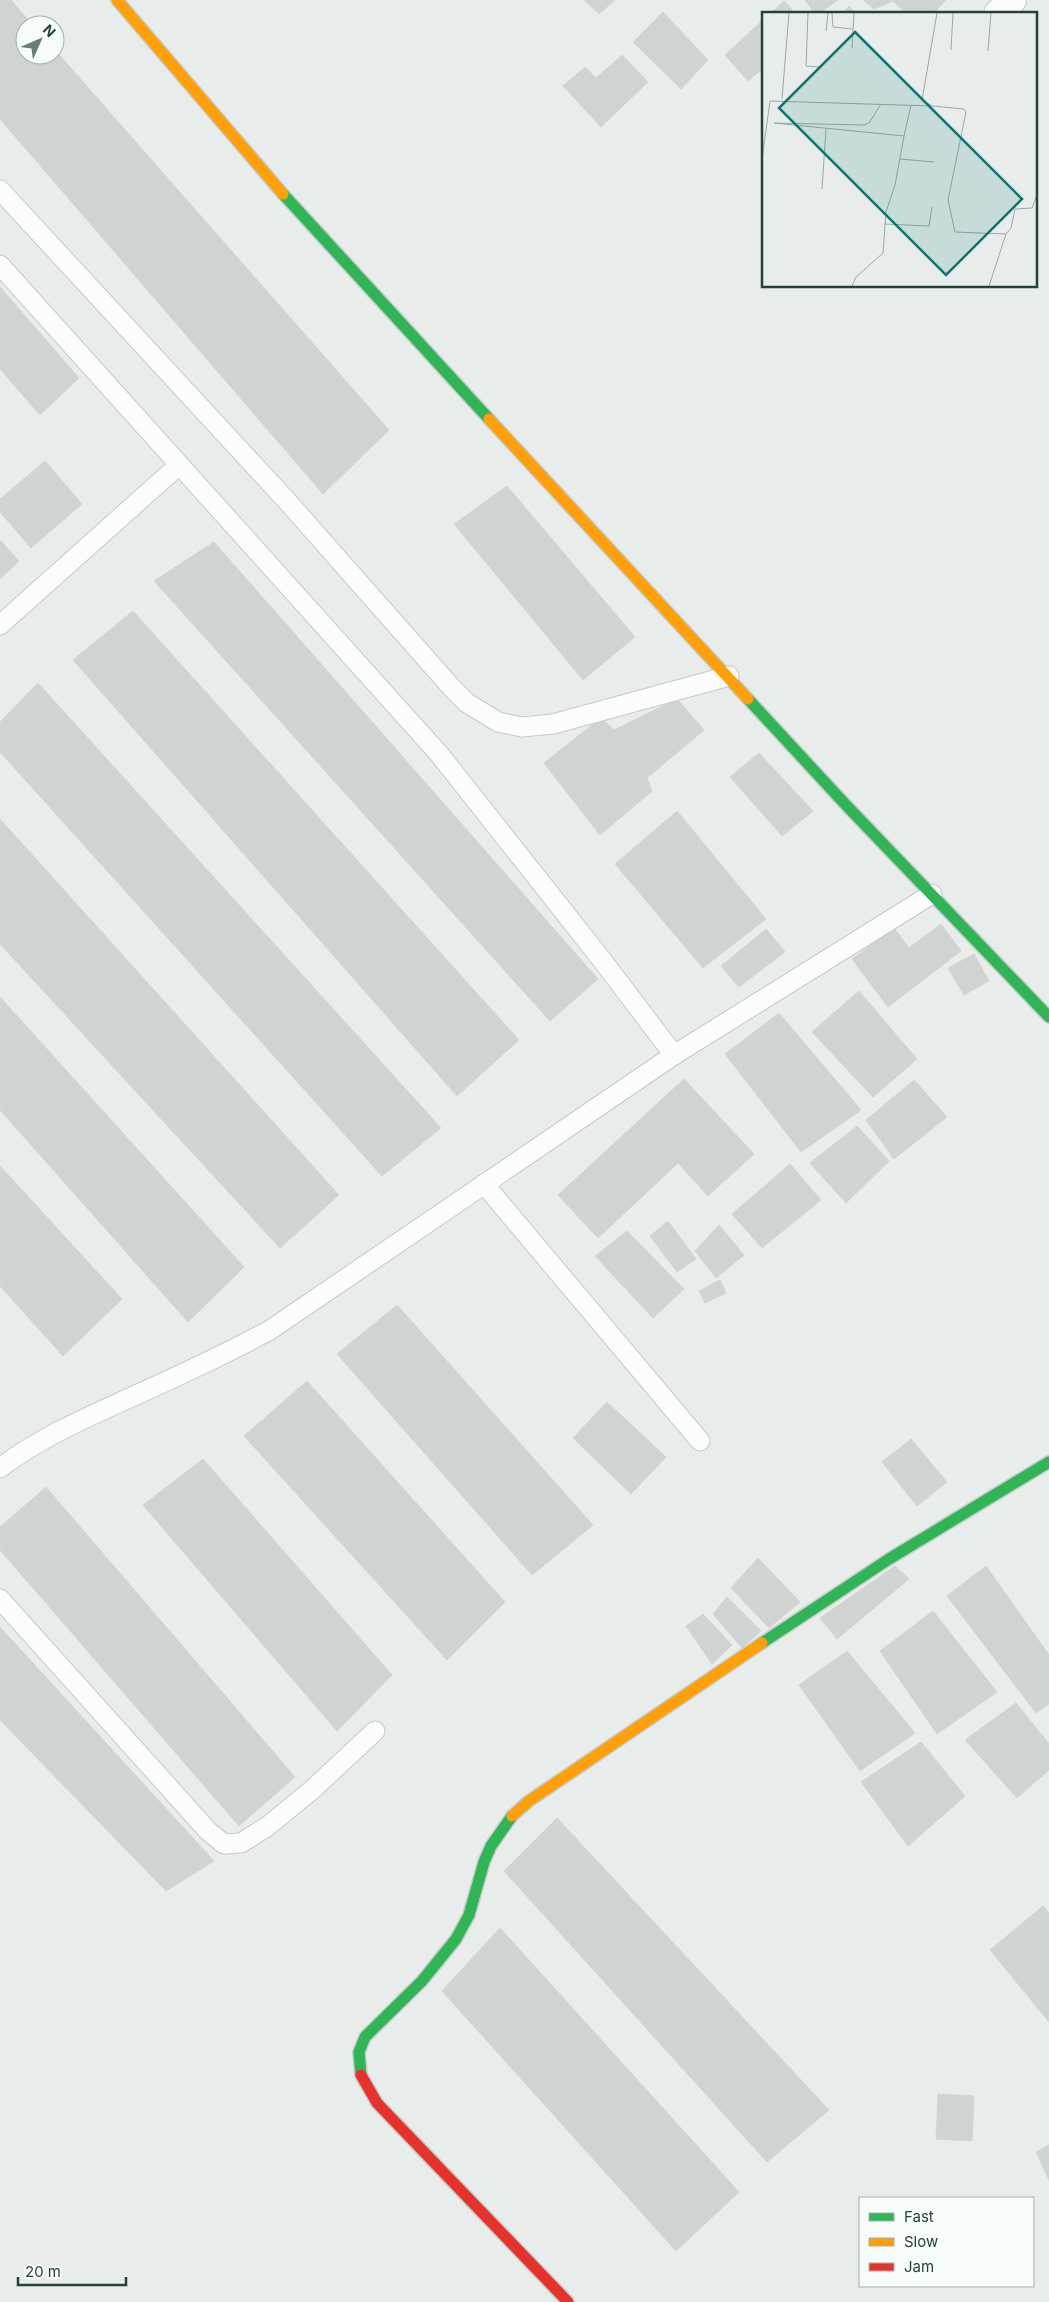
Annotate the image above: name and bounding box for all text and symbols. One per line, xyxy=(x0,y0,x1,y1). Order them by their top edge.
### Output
inset map xyxy=(762,12,1036,288)
north arrow xyxy=(15,15,65,65)
text: N xyxy=(40,21,59,40)
legend xyxy=(859,2197,1034,2287)
text: Fast xyxy=(904,2207,934,2226)
text: Slow xyxy=(904,2232,938,2251)
scale bar xyxy=(18,2254,125,2286)
text: Jam xyxy=(904,2257,934,2276)
text: 20 m xyxy=(25,2262,61,2281)

